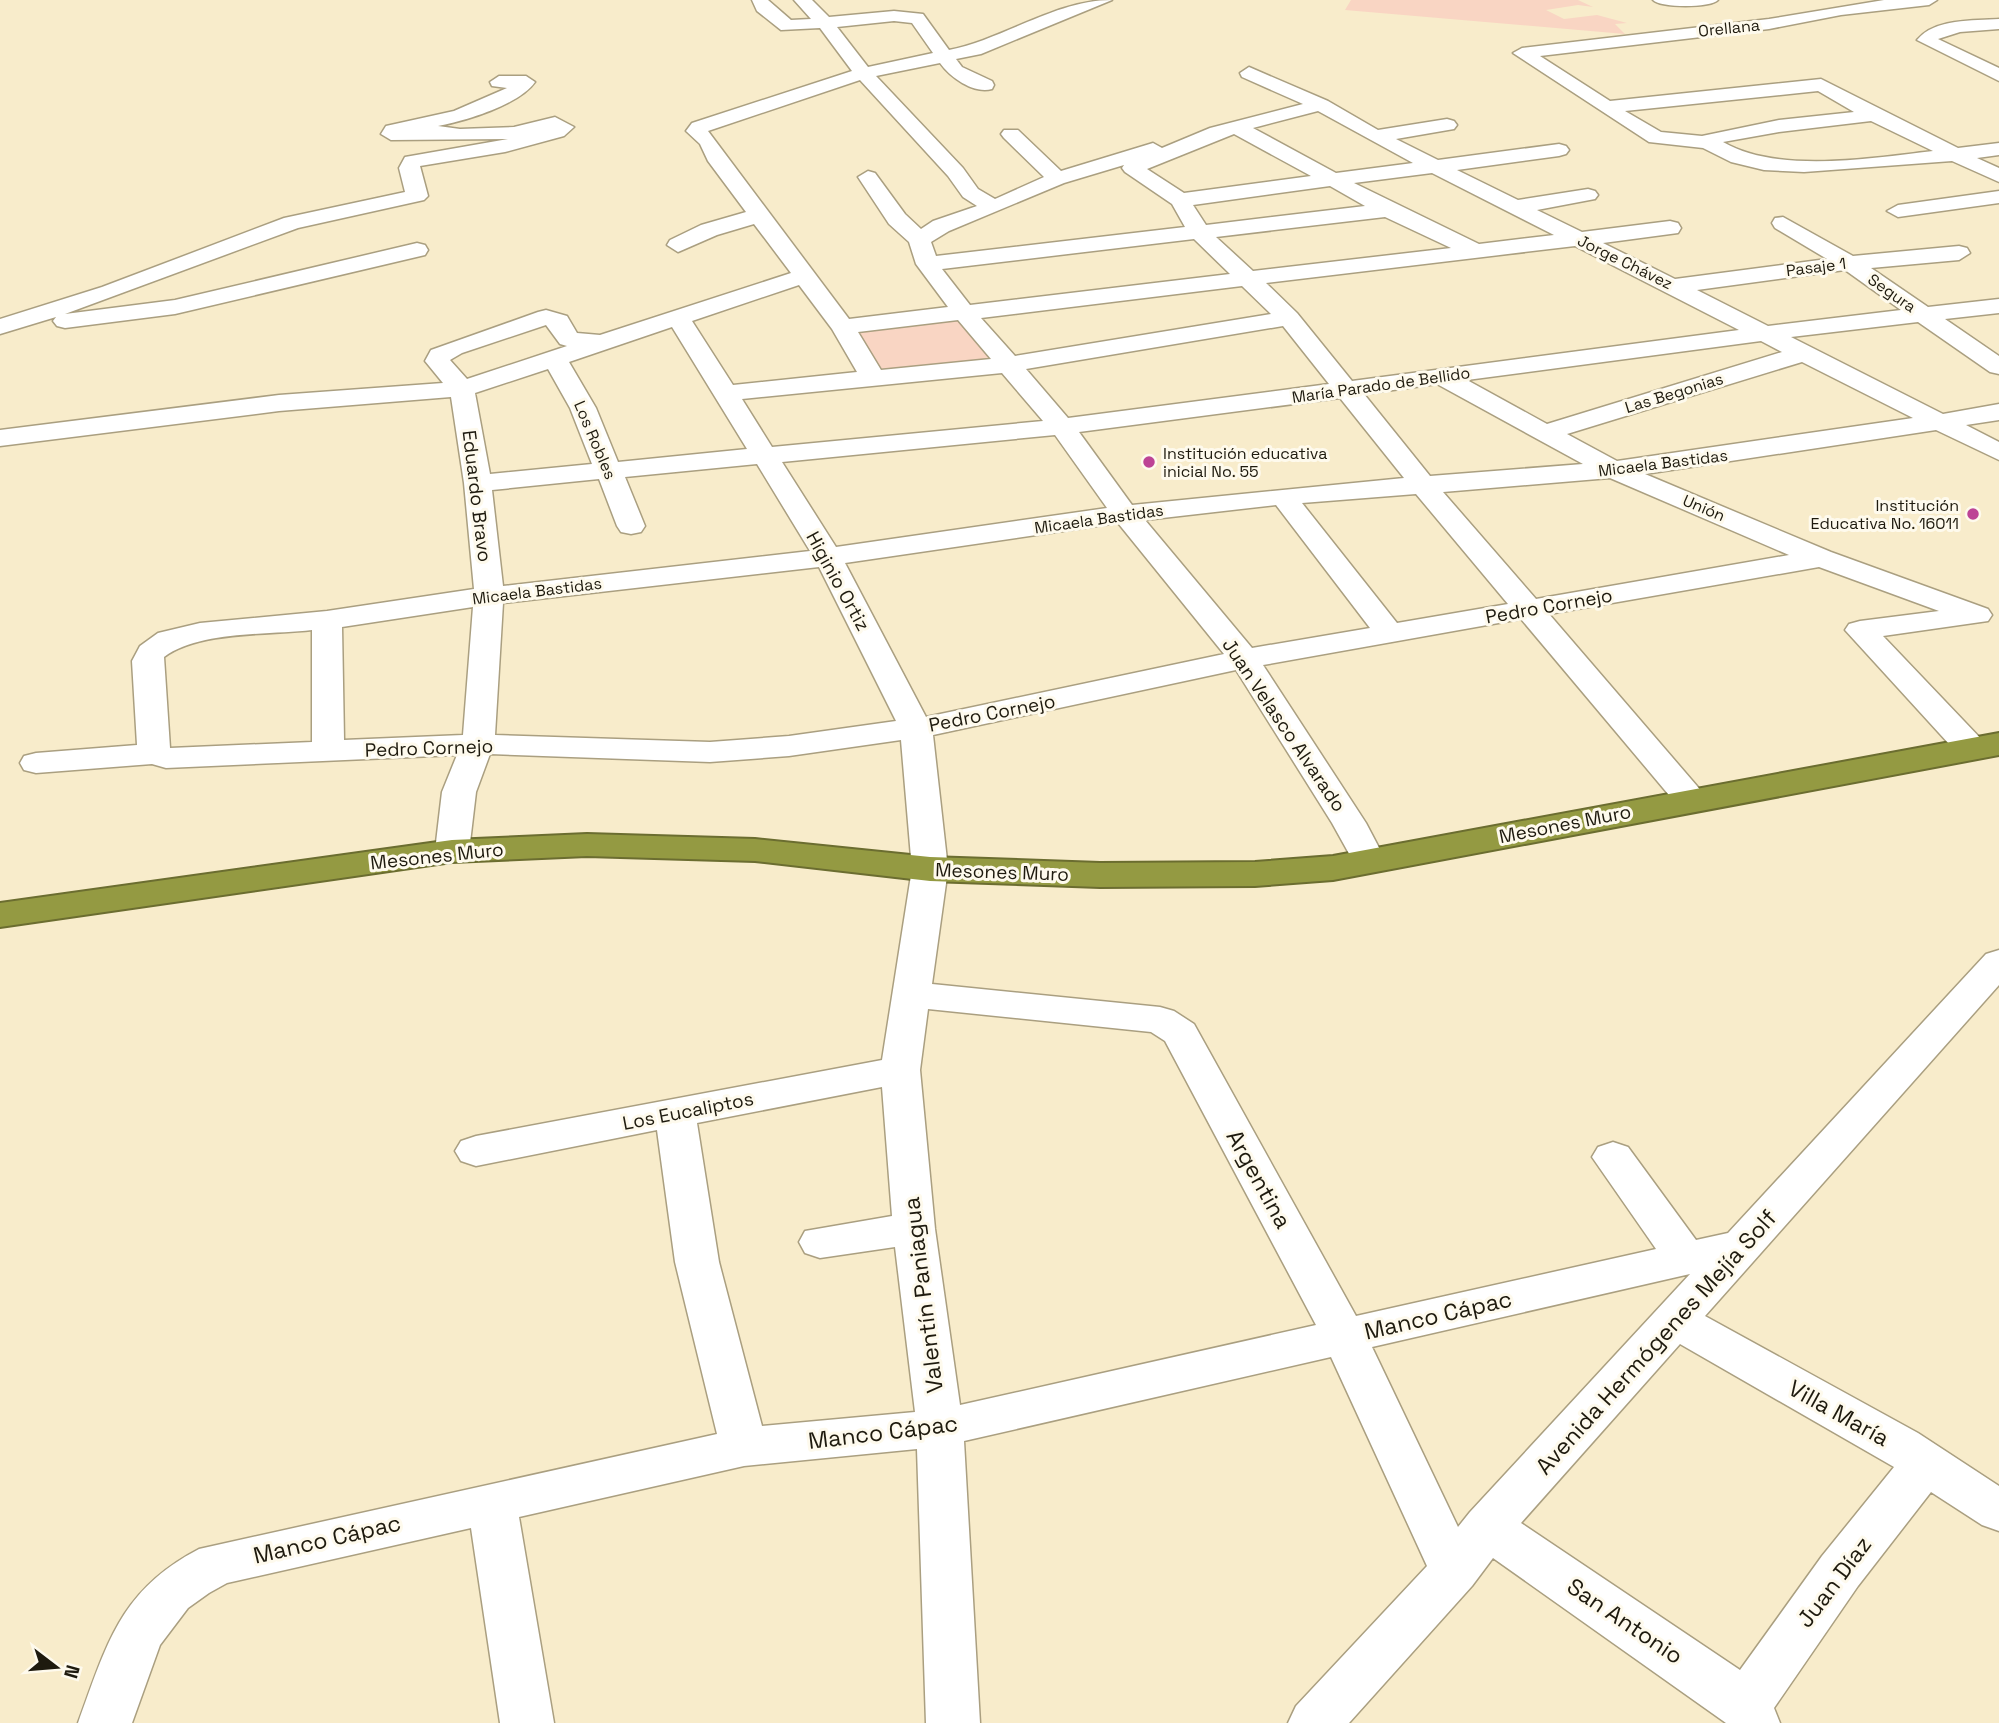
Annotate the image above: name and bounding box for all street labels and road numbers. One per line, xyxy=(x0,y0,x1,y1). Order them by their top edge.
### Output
street label: Orellana xyxy=(1697,14,1761,42)
street label: Jorge Chávez xyxy=(1574,230,1676,294)
street label: Pasaje 1 xyxy=(1785,253,1847,281)
street label: Segura xyxy=(1864,269,1920,317)
street label: María Parado de Bellido xyxy=(1290,362,1472,408)
street label: Las Begonias xyxy=(1622,368,1726,418)
street label: Los Robles xyxy=(569,398,621,482)
street label: Eduardo Bravo xyxy=(457,429,497,563)
street label: Micaela Bastidas xyxy=(1597,445,1729,481)
street label: Unión xyxy=(1680,490,1728,526)
street label: Micaela Bastidas xyxy=(1033,500,1165,538)
street label: Higinio Ortiz xyxy=(800,527,876,635)
street label: Micaela Bastidas xyxy=(471,573,603,609)
street label: Pedro Cornejo xyxy=(1484,583,1614,629)
street label: Juan Velasco Alvarado xyxy=(1217,633,1351,817)
street label: Pedro Cornejo xyxy=(927,688,1057,738)
street label: Pedro Cornejo xyxy=(364,733,494,763)
street label: Mesones Muro xyxy=(1497,799,1633,849)
street label: Mesones Muro xyxy=(369,837,505,875)
street label: Mesones Muro xyxy=(935,857,1069,887)
street label: Los Eucaliptos xyxy=(620,1086,756,1136)
street label: Argentina xyxy=(1220,1124,1298,1234)
street label: Valentín Paniagua xyxy=(896,1195,950,1395)
street label: Avenida Hermógenes Mejía Solf xyxy=(1529,1203,1783,1481)
street label: Manco Cápac xyxy=(1361,1283,1515,1347)
street label: Villa María xyxy=(1783,1373,1895,1453)
street label: Manco Cápac xyxy=(806,1408,960,1456)
street label: Manco Cápac xyxy=(250,1507,404,1571)
street label: Juan Díaz xyxy=(1790,1530,1878,1634)
street label: San Antonio xyxy=(1561,1571,1689,1671)

